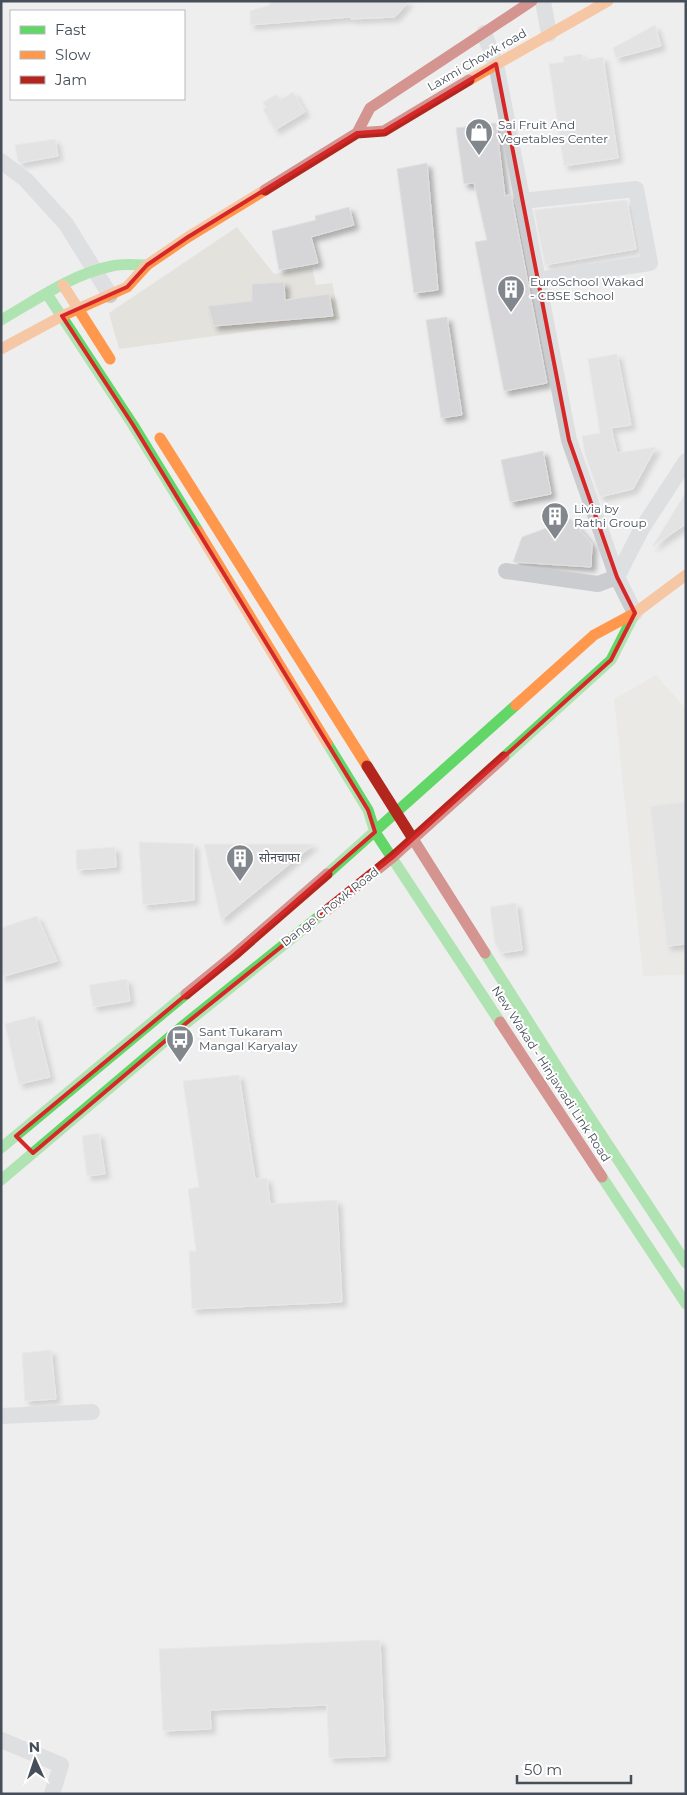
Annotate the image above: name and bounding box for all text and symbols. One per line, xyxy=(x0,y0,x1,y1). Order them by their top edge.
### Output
legend xyxy=(10,10,185,100)
text: Fast xyxy=(55,20,86,39)
street label: Laxmi Chowk road xyxy=(425,25,529,94)
text: Slow xyxy=(55,45,91,64)
text: Jam xyxy=(54,70,87,89)
shop icon: Sai Fruit And Vegetables Center xyxy=(464,117,494,156)
place label: Sai Fruit And Vegetables Center xyxy=(498,117,608,146)
building icon: EuroSchool Wakad - CBSE School xyxy=(496,274,526,313)
place label: EuroSchool Wakad - CBSE School xyxy=(530,274,644,303)
building icon: Livia by Rathi Group xyxy=(540,501,570,540)
place label: Livia by Rathi Group xyxy=(574,501,647,530)
building icon: सोनचाफा xyxy=(225,843,255,882)
place label: सोनचाफा xyxy=(259,850,301,865)
street label: Dange Chowk Road xyxy=(278,864,382,949)
street label: New Wakad - Hinjawadi Link Road xyxy=(489,983,614,1165)
bus stop icon: Sant Tukaram Mangal Karyalay xyxy=(165,1024,195,1063)
place label: Sant Tukaram Mangal Karyalay xyxy=(199,1024,298,1053)
north arrow xyxy=(10,1735,60,1785)
text: N xyxy=(28,1738,40,1756)
scale bar xyxy=(517,1752,631,1784)
text: 50 m xyxy=(524,1760,562,1779)

